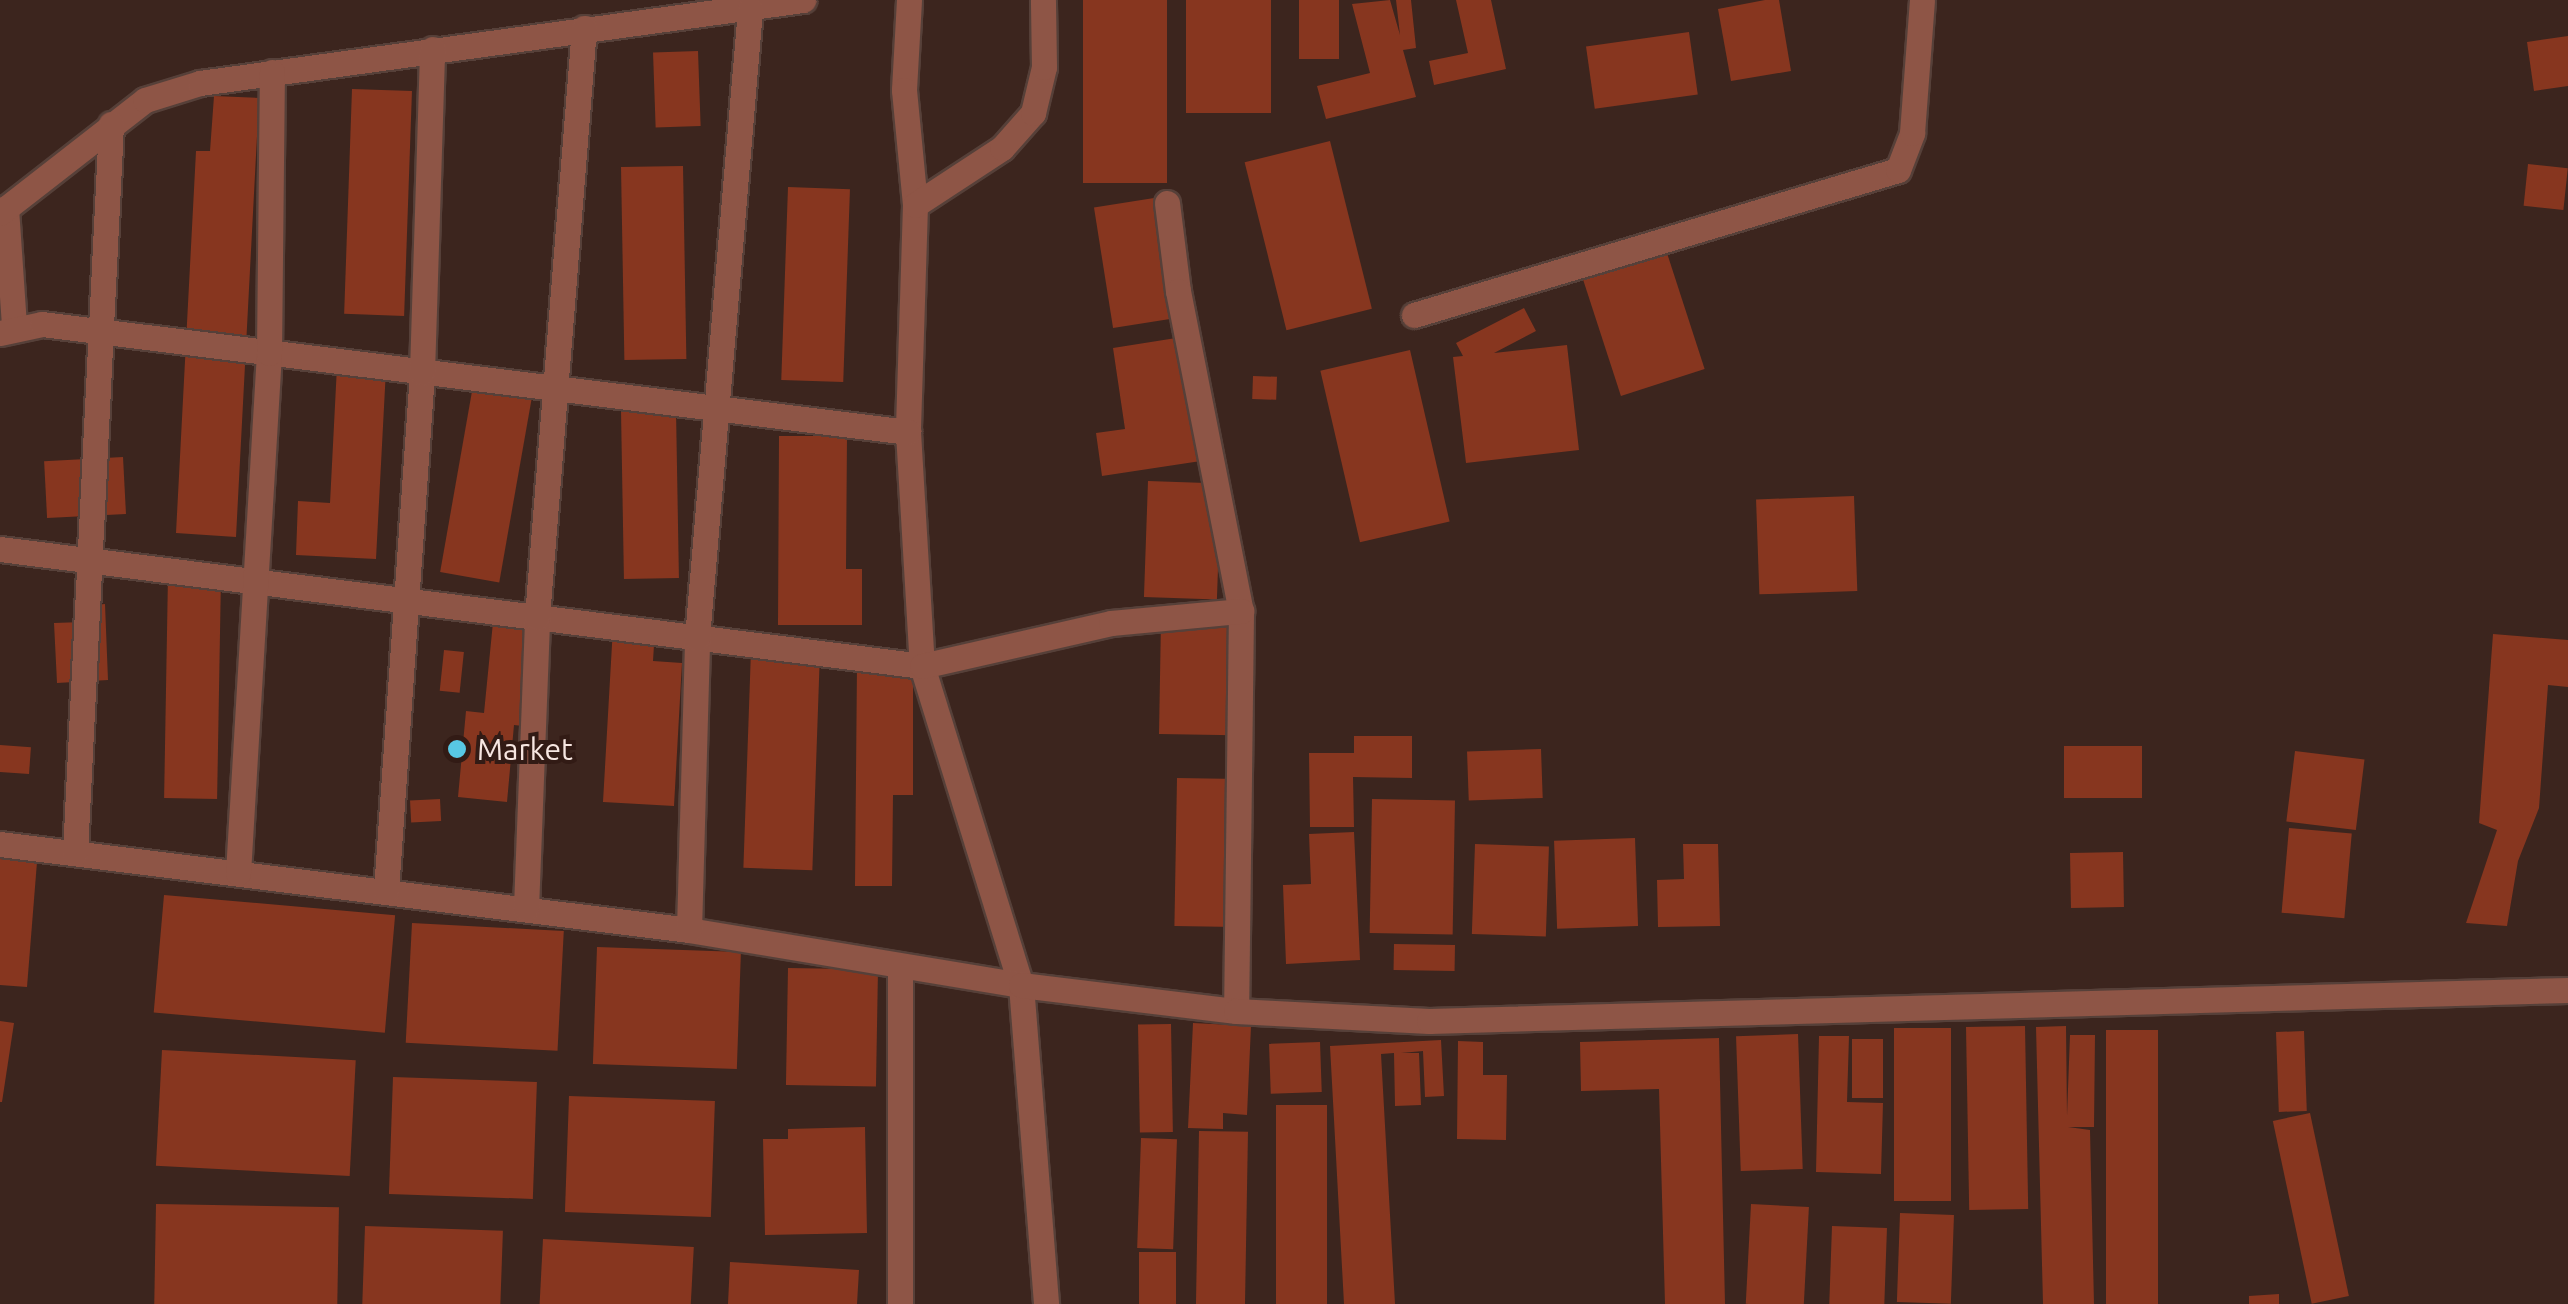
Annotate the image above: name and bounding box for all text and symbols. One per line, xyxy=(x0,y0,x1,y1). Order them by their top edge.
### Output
place label: Market xyxy=(477,731,573,767)
marker: Market xyxy=(446,738,468,760)

